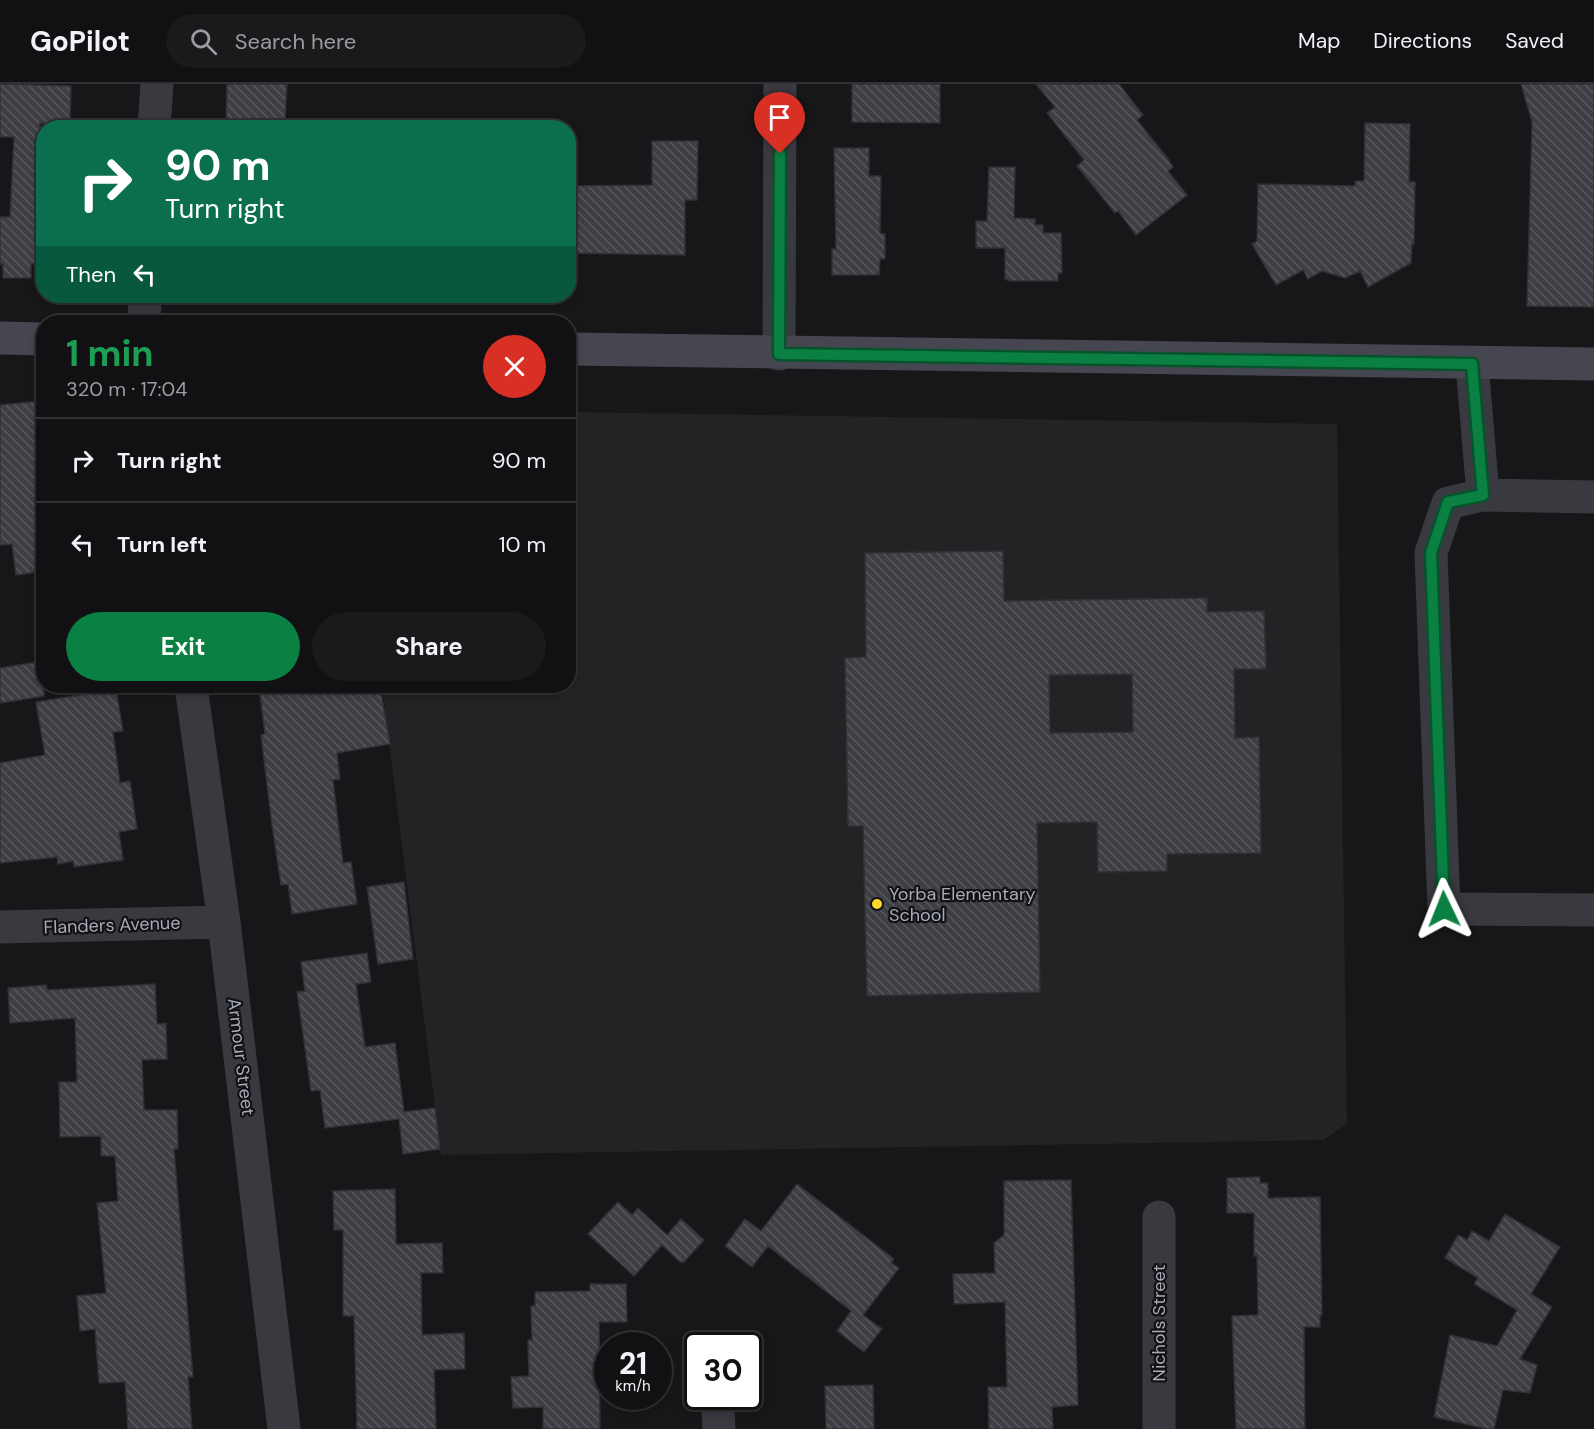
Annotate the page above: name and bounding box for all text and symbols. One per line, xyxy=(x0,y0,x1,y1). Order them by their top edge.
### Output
search box xyxy=(166,14,586,68)
text: GoPilot xyxy=(30,23,130,60)
icon: search xyxy=(187,25,220,58)
text: Search here xyxy=(235,27,356,56)
text: Map xyxy=(1298,27,1340,55)
text: Directions xyxy=(1373,27,1472,55)
text: Saved xyxy=(1505,27,1564,55)
pin xyxy=(754,92,805,154)
icon: arrive xyxy=(763,101,796,134)
text: 90 m xyxy=(165,138,271,193)
icon: right xyxy=(66,144,144,222)
text: Turn right xyxy=(165,191,285,226)
icon: left xyxy=(128,258,161,291)
text: Then xyxy=(66,260,116,289)
text: 1 min xyxy=(66,330,154,377)
button: close xyxy=(483,335,546,398)
text: 320 m · 17:04 xyxy=(66,376,187,402)
icon: right xyxy=(66,444,99,477)
text: Turn right xyxy=(117,446,222,475)
text: 90 m xyxy=(492,446,546,475)
icon: left xyxy=(66,528,99,561)
text: Turn left xyxy=(117,530,207,559)
text: 10 m xyxy=(499,530,546,559)
button: Exit xyxy=(66,612,300,681)
button: Share xyxy=(312,612,546,681)
position arrow xyxy=(1412,877,1476,941)
place label: Yorba Elementary School xyxy=(889,882,1036,927)
marker: Yorba Elementary School xyxy=(870,897,884,911)
street label: Flanders Avenue xyxy=(43,911,181,939)
street label: Armour Street xyxy=(222,997,260,1117)
street label: Nichols Street xyxy=(1147,1265,1171,1381)
speed limit sign: 30 xyxy=(684,1332,762,1410)
text: 21 xyxy=(619,1344,647,1383)
text: km/h xyxy=(615,1376,651,1396)

